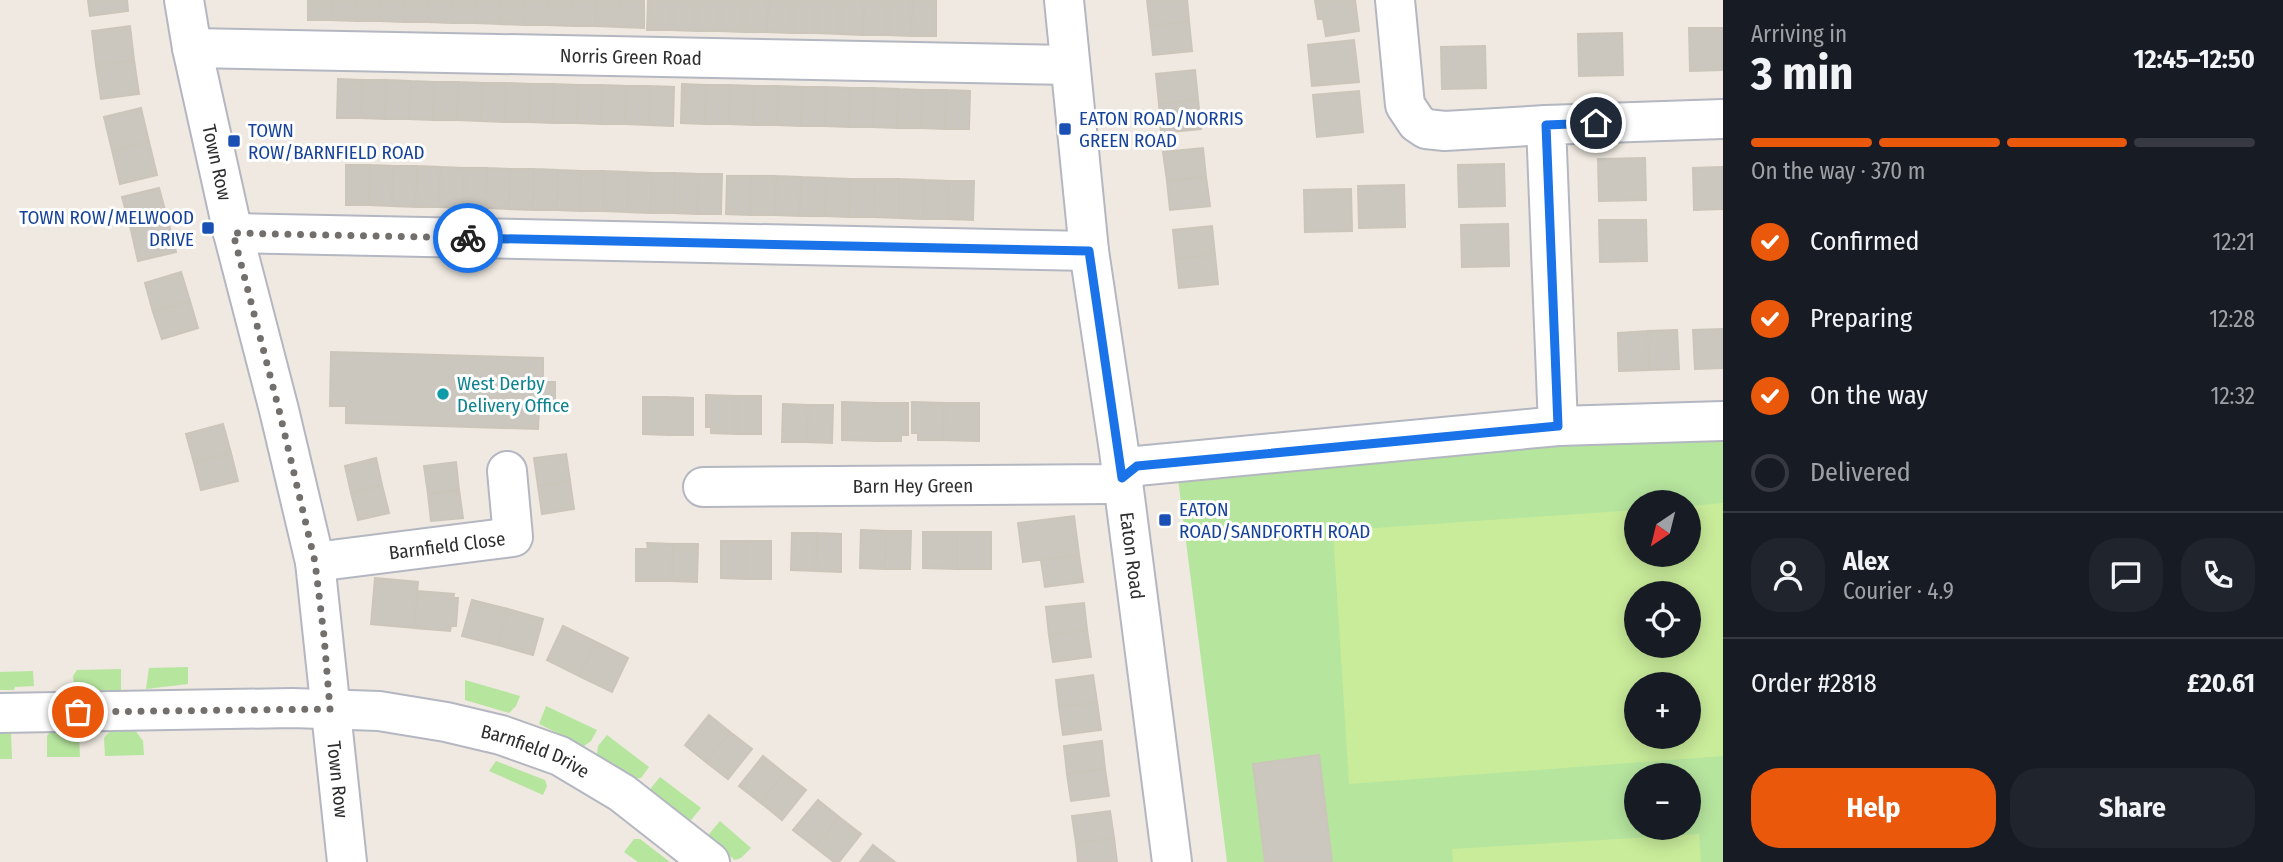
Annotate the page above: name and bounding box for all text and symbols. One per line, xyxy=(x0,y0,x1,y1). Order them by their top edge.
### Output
text: Arriving in xyxy=(1751,20,1847,48)
street label: Norris Green Road xyxy=(560,44,702,70)
text: 12:45–12:50 xyxy=(2134,44,2255,75)
text: 3 min xyxy=(1751,46,1853,101)
pin xyxy=(1566,93,1626,153)
icon: home xyxy=(1577,104,1615,142)
place label: EATON ROAD/NORRIS GREEN ROAD xyxy=(1079,107,1243,152)
place label: TOWN ROW/BARNFIELD ROAD xyxy=(248,119,425,164)
marker: EATON ROAD/NORRIS GREEN ROAD xyxy=(1057,121,1073,137)
street label: Town Row xyxy=(197,122,237,203)
marker: TOWN ROW/BARNFIELD ROAD xyxy=(226,133,242,149)
text: On the way · 370 m xyxy=(1751,157,1925,185)
courier xyxy=(433,203,503,273)
place label: TOWN ROW/MELWOOD DRIVE xyxy=(19,206,194,251)
icon: bike xyxy=(449,219,487,257)
marker: TOWN ROW/MELWOOD DRIVE xyxy=(200,220,216,236)
icon: check xyxy=(1751,223,1789,261)
text: Confirmed xyxy=(1810,226,1920,257)
text: 12:21 xyxy=(2212,228,2255,256)
icon: check xyxy=(1751,300,1789,338)
text: Preparing xyxy=(1810,303,1912,334)
text: 12:28 xyxy=(2209,305,2255,333)
place label: West Derby Delivery Office xyxy=(457,372,569,417)
icon: check xyxy=(1751,377,1789,415)
text: On the way xyxy=(1810,380,1928,411)
text: 12:32 xyxy=(2210,382,2255,410)
marker: West Derby Delivery Office xyxy=(435,386,451,402)
text: Delivered xyxy=(1810,457,1911,488)
street label: Barn Hey Green xyxy=(853,474,973,498)
north arrow xyxy=(1624,490,1701,567)
map controls xyxy=(1624,490,1701,840)
place label: EATON ROAD/SANDFORTH ROAD xyxy=(1179,498,1370,543)
street label: Eaton Road xyxy=(1115,511,1149,601)
marker: EATON ROAD/SANDFORTH ROAD xyxy=(1157,512,1173,528)
street label: Barnfield Close xyxy=(387,527,507,565)
button: person xyxy=(1751,538,1825,612)
button: chat xyxy=(2089,538,2163,612)
button: phone xyxy=(2181,538,2255,612)
text: Alex xyxy=(1843,546,1889,577)
text: Courier · 4.9 xyxy=(1843,577,1954,605)
button: locate xyxy=(1624,581,1701,658)
text: Order #2818 xyxy=(1751,668,1877,699)
text: £20.61 xyxy=(2187,668,2255,699)
button: + xyxy=(1624,672,1701,749)
pin xyxy=(48,682,108,742)
icon: bag xyxy=(59,693,97,731)
street label: Barnfield Drive xyxy=(479,720,594,783)
street label: Town Row xyxy=(322,740,353,820)
button: − xyxy=(1624,763,1701,840)
button: Help xyxy=(1751,768,1996,848)
button: Share xyxy=(2010,768,2255,848)

